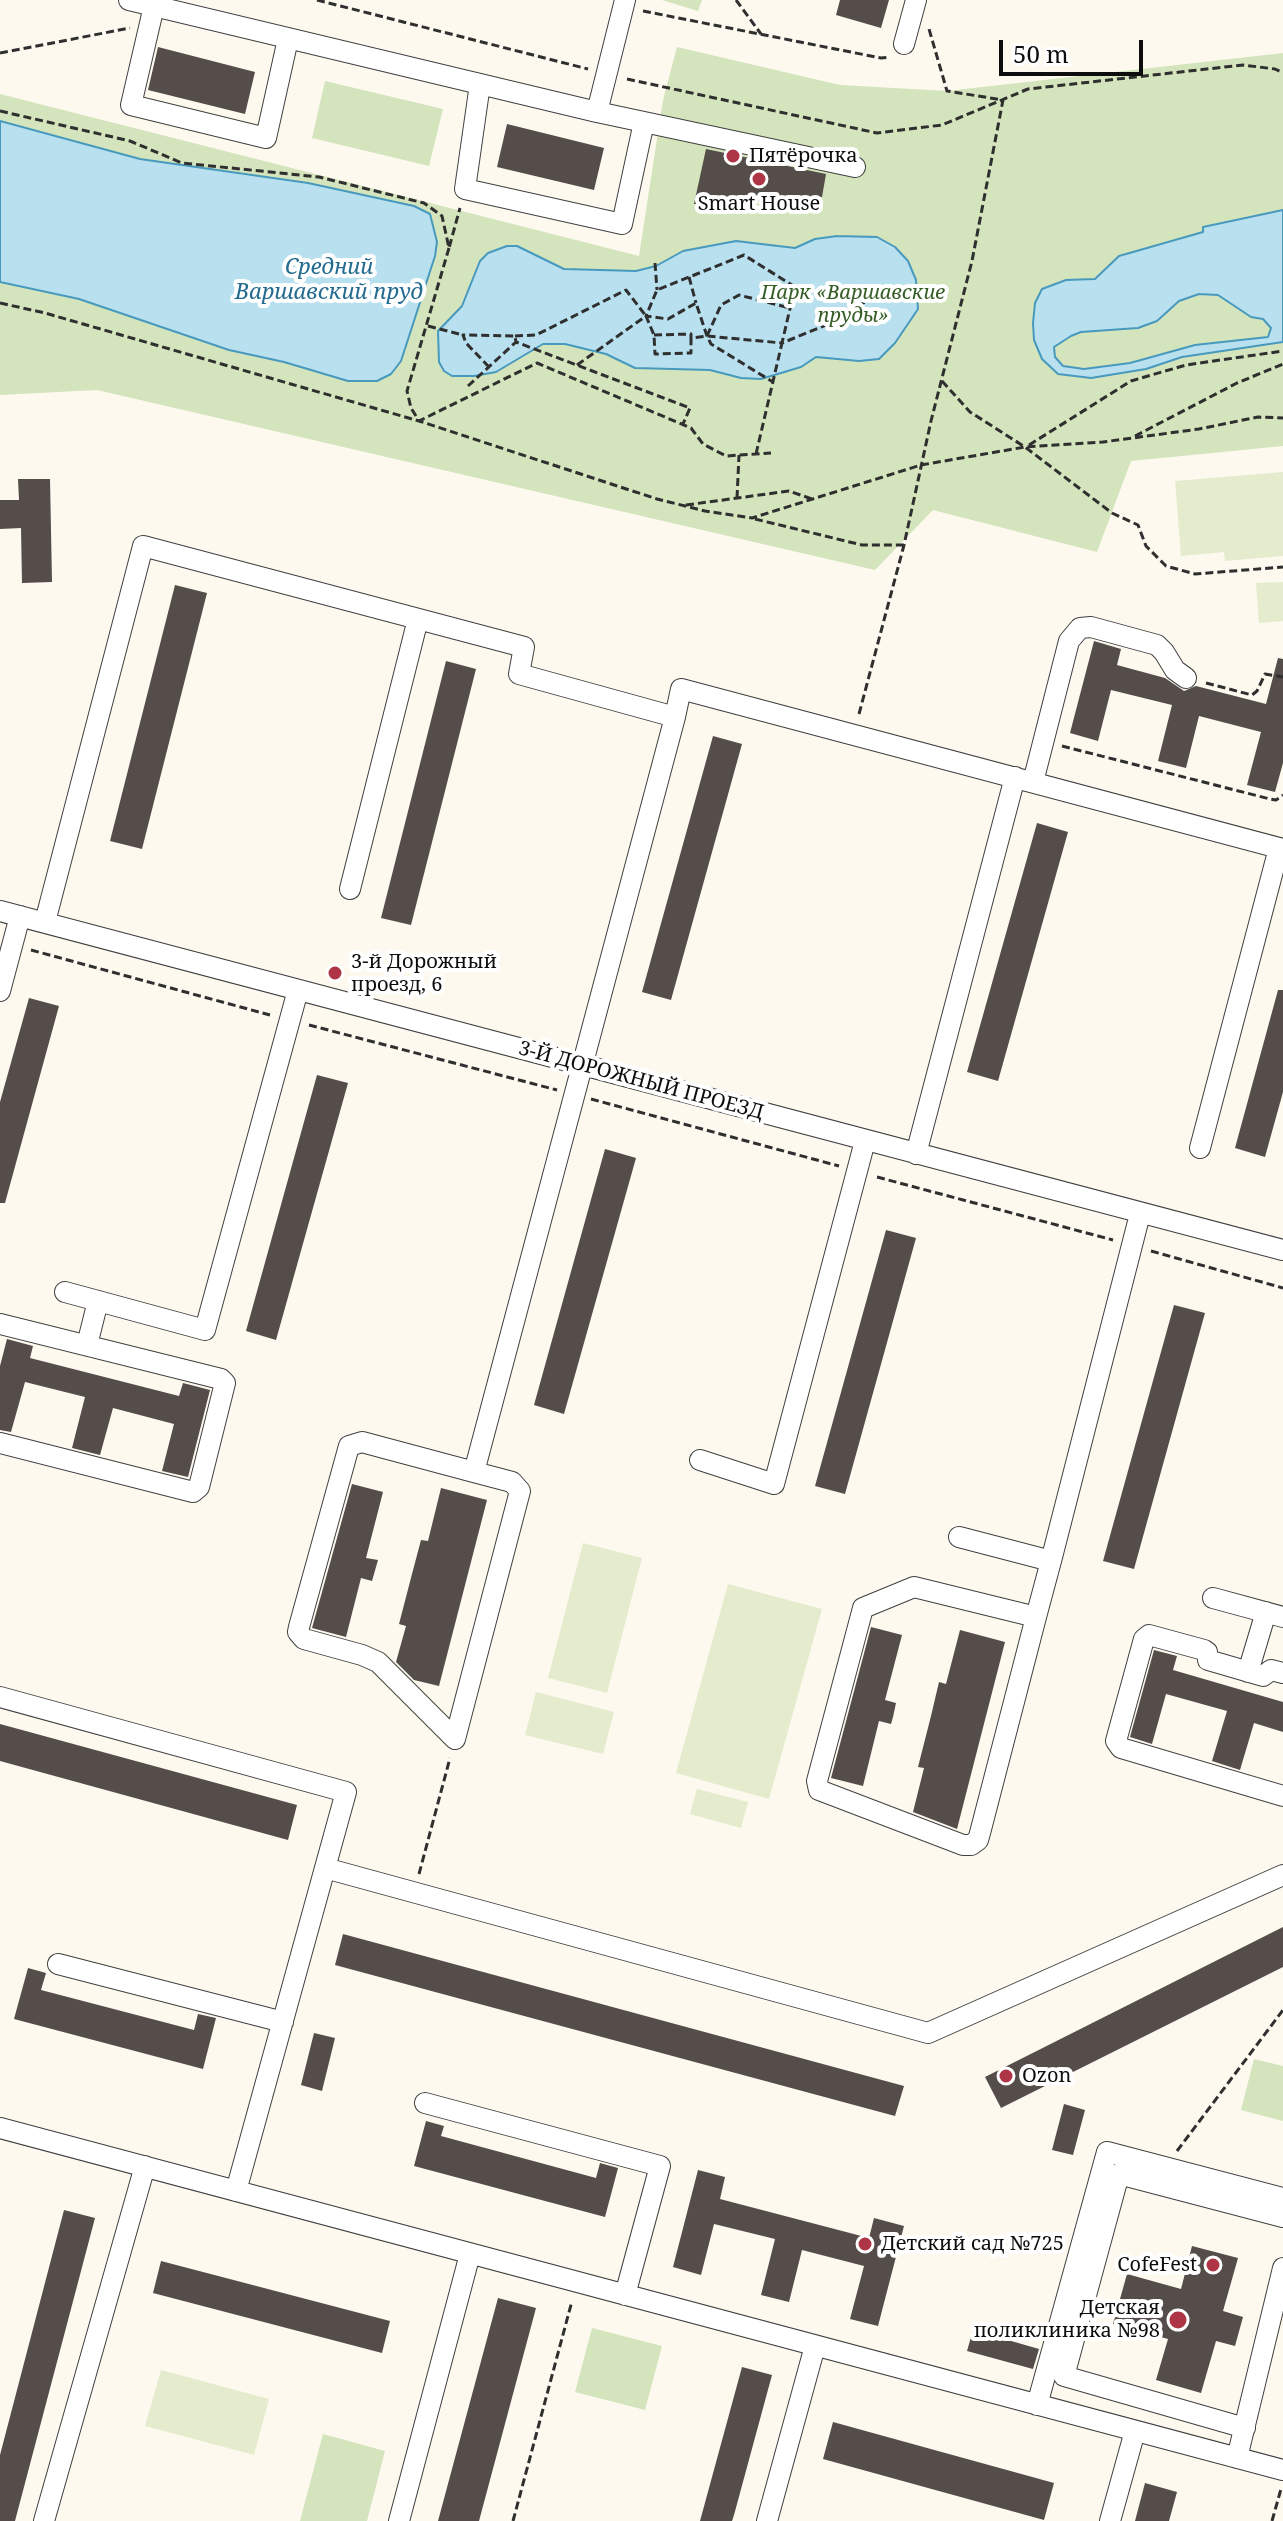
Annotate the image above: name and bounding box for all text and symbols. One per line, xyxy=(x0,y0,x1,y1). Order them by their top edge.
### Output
scale bar xyxy=(1003,24,1147,74)
text: 50 m xyxy=(1013,37,1069,70)
place label: Пятёрочка xyxy=(749,144,858,168)
marker: Пятёрочка xyxy=(724,147,742,165)
marker: Smart House xyxy=(750,170,768,188)
place label: Smart House xyxy=(698,192,820,216)
water label: Средний Варшавский пруд xyxy=(235,255,423,306)
park label: Парк «Варшавские пруды» xyxy=(761,281,945,328)
place label: 3-й Дорожный проезд, 6 xyxy=(351,950,497,997)
marker: 3-й Дорожный проезд, 6 xyxy=(326,964,344,982)
street label: 3-Й ДОРОЖНЫЙ ПРОЕЗД xyxy=(516,1037,766,1125)
place label: Ozon xyxy=(1022,2064,1071,2088)
marker: Ozon xyxy=(997,2067,1015,2085)
place label: Детский сад №725 xyxy=(881,2232,1064,2256)
marker: Детский сад №725 xyxy=(856,2235,874,2253)
place label: CofeFest xyxy=(1117,2253,1197,2277)
marker: CofeFest xyxy=(1204,2256,1222,2274)
place label: Детская поликлиника №98 xyxy=(974,2296,1160,2343)
marker: Детская поликлиника №98 xyxy=(1167,2309,1189,2331)

